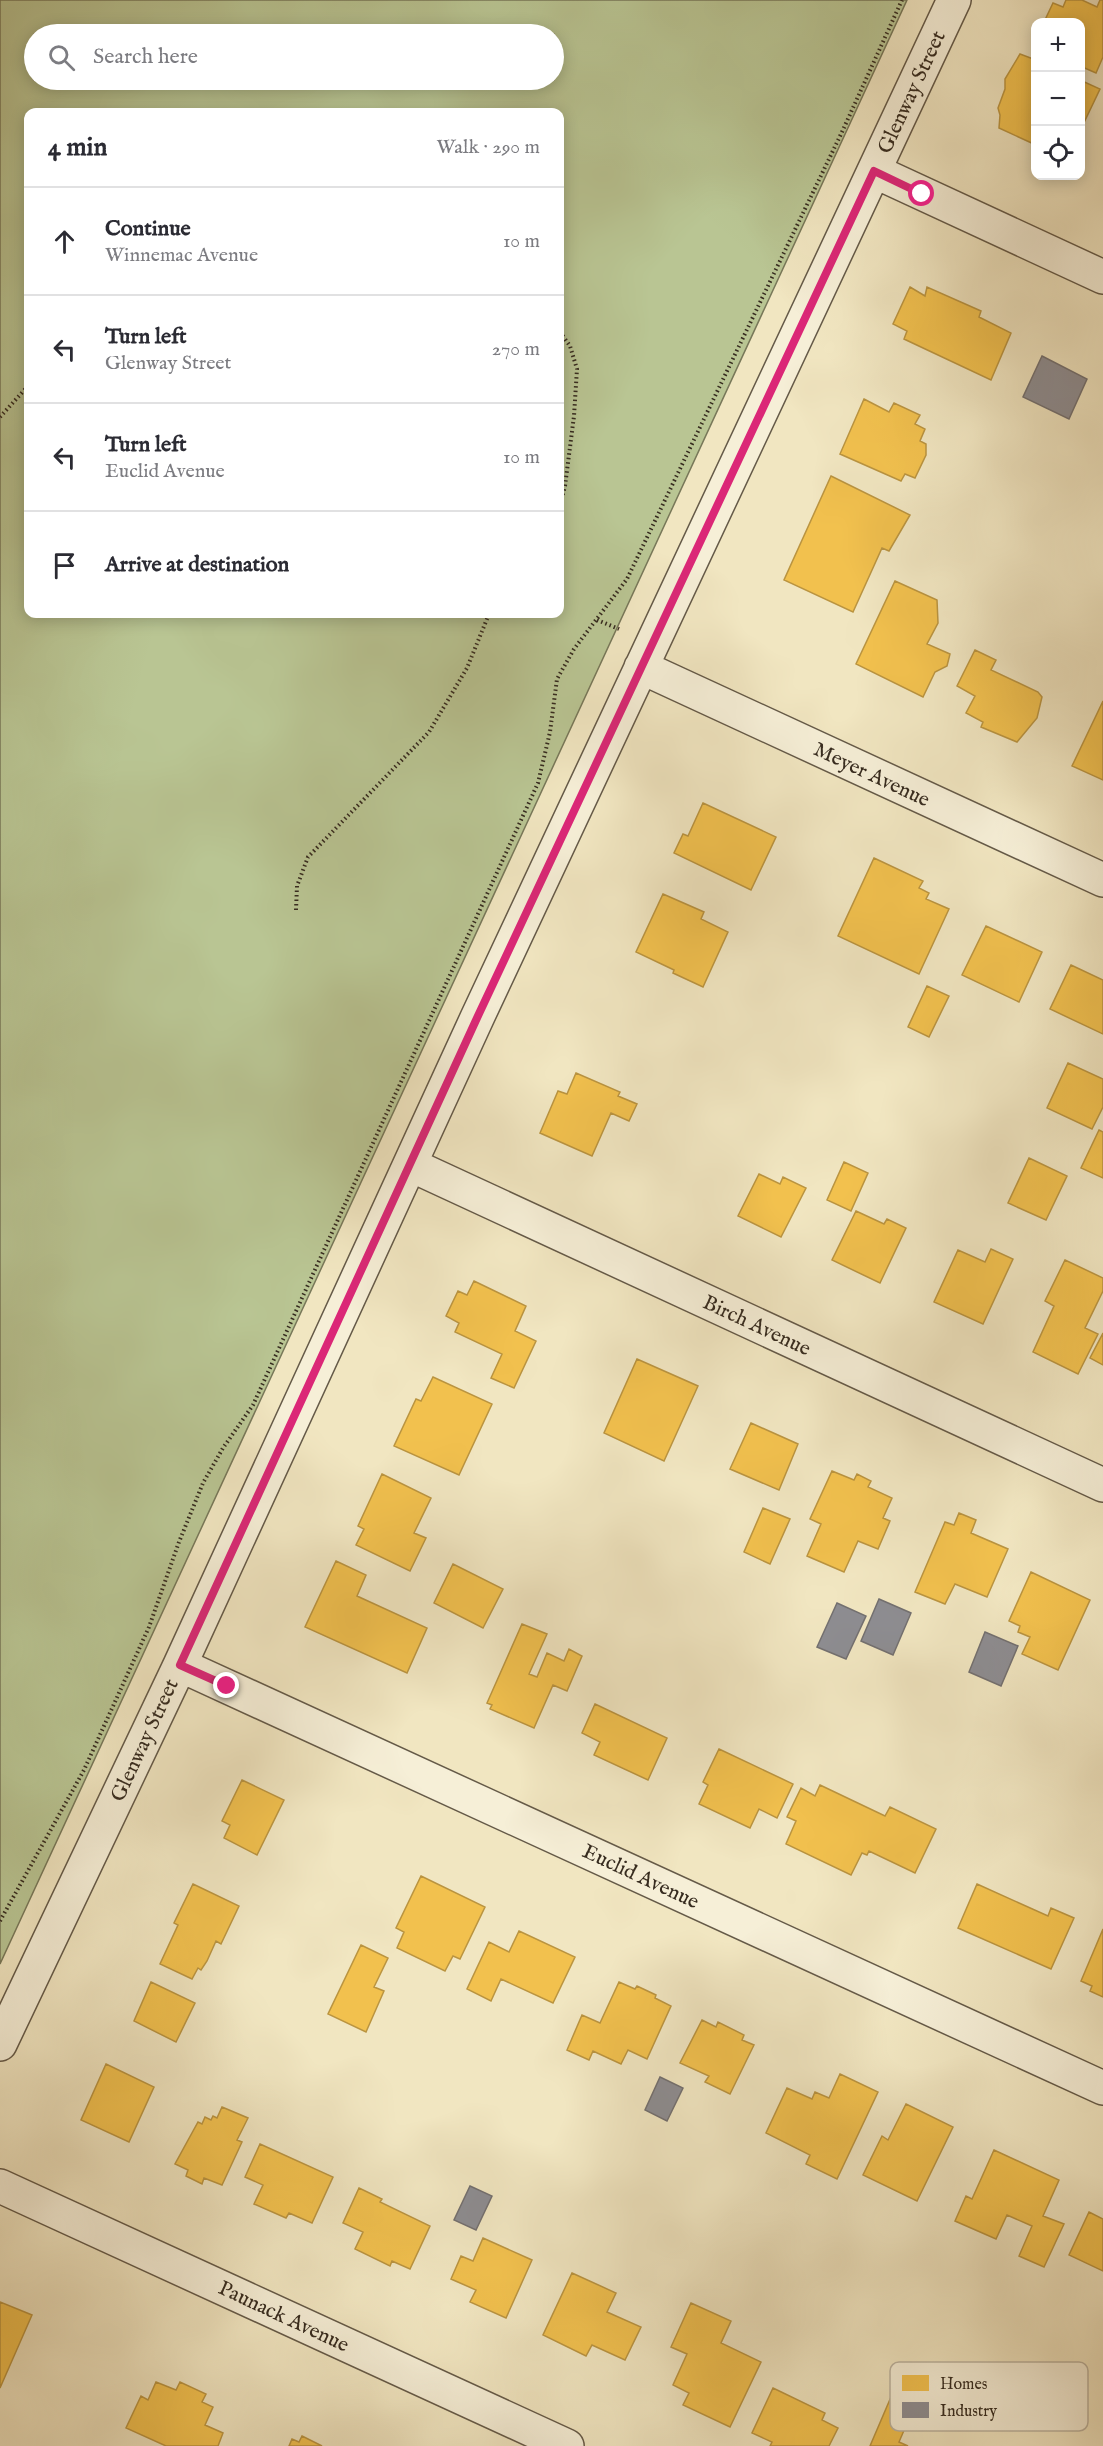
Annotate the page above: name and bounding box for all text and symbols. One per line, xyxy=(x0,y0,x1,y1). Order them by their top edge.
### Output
map controls xyxy=(1031,18,1085,180)
button: + xyxy=(1031,18,1085,72)
search box xyxy=(24,24,564,90)
street label: Glenway Street xyxy=(872,27,953,158)
icon: search xyxy=(45,41,78,74)
text: Search here xyxy=(93,43,198,71)
button: − xyxy=(1031,72,1085,126)
button: locate xyxy=(1031,126,1085,180)
text: 4 min xyxy=(48,131,107,164)
text: Walk · 290 m xyxy=(436,135,540,160)
route start xyxy=(908,180,934,206)
text: Continue xyxy=(105,215,191,243)
icon: ahead xyxy=(48,225,81,258)
text: 10 m xyxy=(503,229,540,254)
text: Winnemac Avenue xyxy=(105,243,258,268)
text: Turn left xyxy=(105,323,187,351)
icon: left xyxy=(48,333,81,366)
text: 270 m xyxy=(492,337,540,362)
text: Glenway Street xyxy=(105,351,231,376)
text: Turn left xyxy=(105,431,187,459)
icon: left xyxy=(48,441,81,474)
text: 10 m xyxy=(503,445,540,470)
text: Euclid Avenue xyxy=(105,459,225,484)
icon: arrive xyxy=(48,549,81,582)
text: Arrive at destination xyxy=(105,551,289,579)
street label: Meyer Avenue xyxy=(809,737,934,814)
street label: Birch Avenue xyxy=(698,1290,815,1363)
route end xyxy=(213,1672,239,1698)
street label: Glenway Street xyxy=(105,1675,186,1806)
street label: Euclid Avenue xyxy=(578,1839,703,1916)
street label: Paunack Avenue xyxy=(214,2275,353,2360)
legend xyxy=(890,2362,1088,2431)
text: Homes xyxy=(940,2375,988,2395)
text: Industry xyxy=(940,2402,997,2422)

